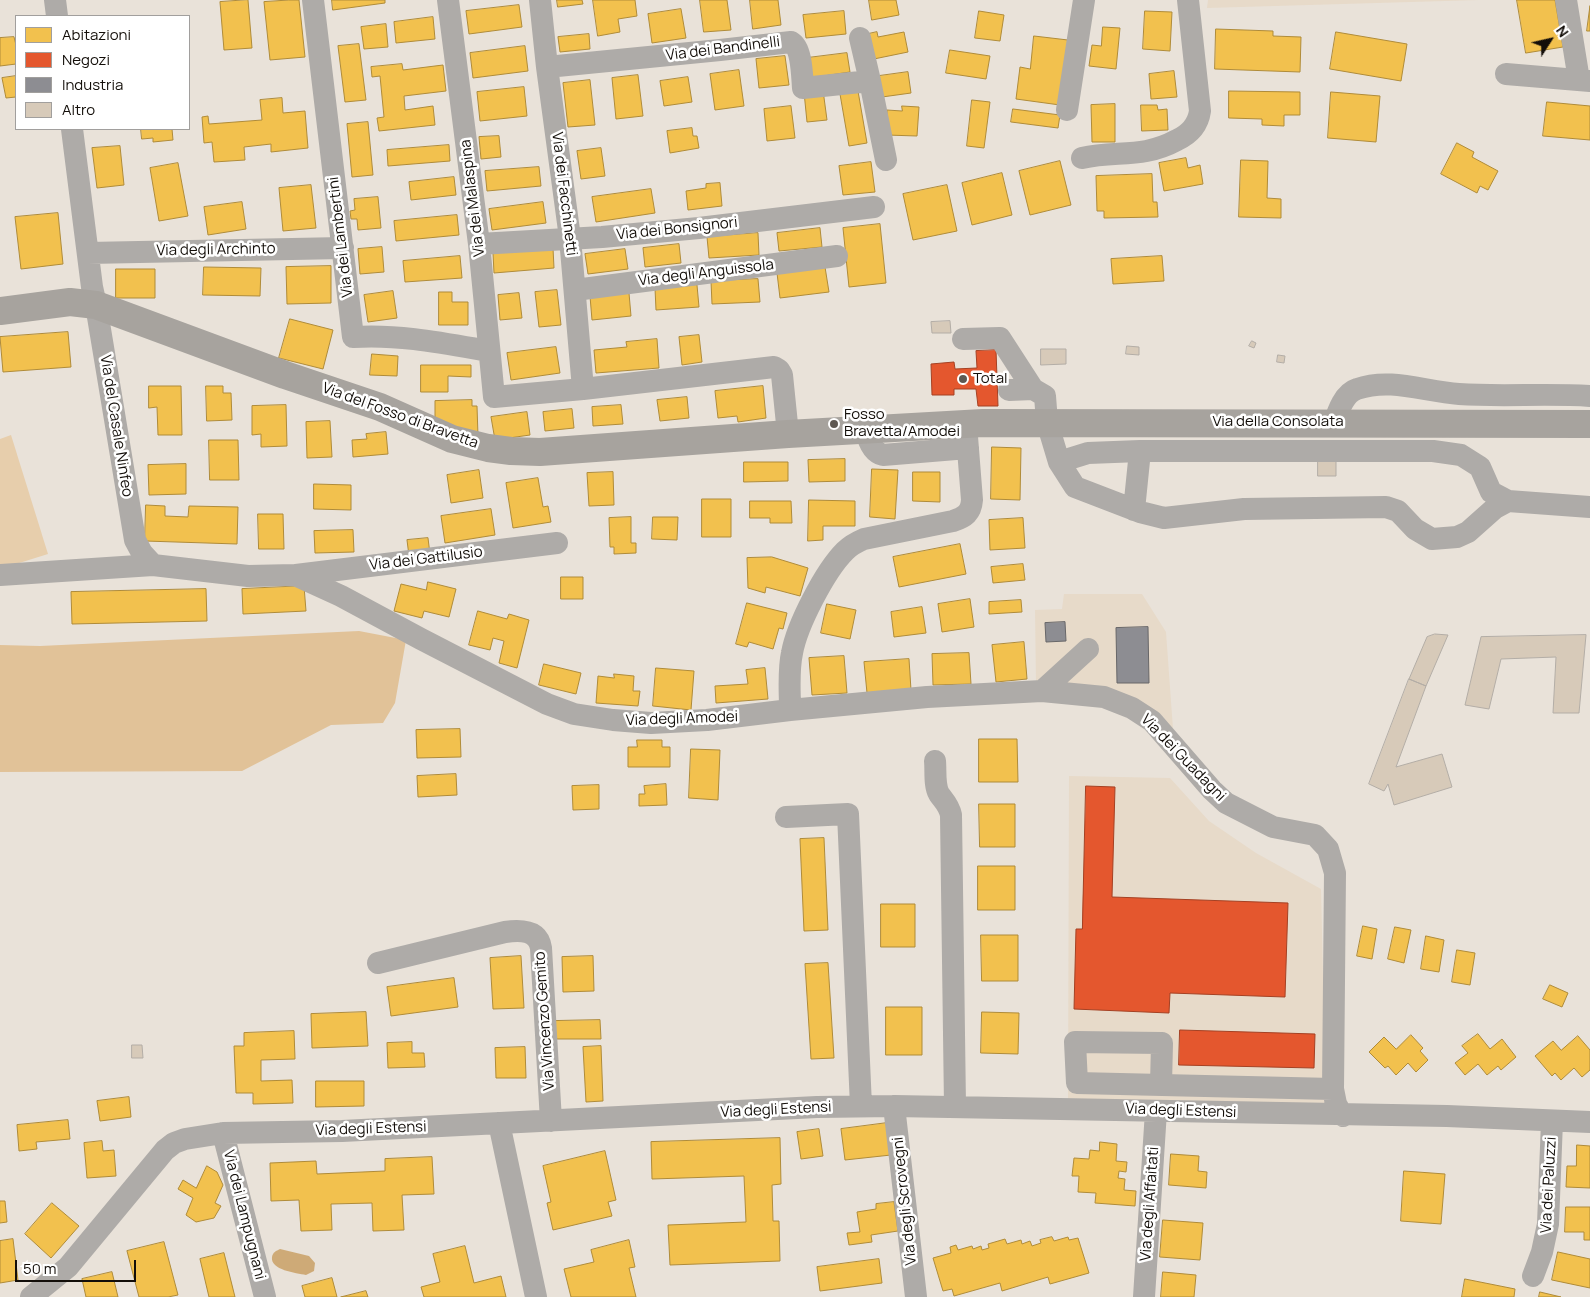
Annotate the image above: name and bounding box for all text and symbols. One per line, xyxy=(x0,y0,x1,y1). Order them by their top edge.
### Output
legend xyxy=(15,15,190,130)
north arrow xyxy=(1525,15,1575,65)
text: N xyxy=(1552,22,1573,41)
text: Abitazioni xyxy=(62,24,131,45)
street label: Via dei Bandinelli xyxy=(665,33,781,65)
text: Negozi xyxy=(62,49,110,70)
text: Industria xyxy=(62,74,123,95)
text: Altro xyxy=(62,99,95,120)
street label: Via dei Facchinetti xyxy=(547,131,581,257)
street label: Via dei Malaspina xyxy=(457,138,489,258)
street label: Via dei Lambertini xyxy=(325,176,357,298)
street label: Via dei Bonsignori xyxy=(616,214,738,244)
street label: Via degli Archinto xyxy=(156,240,276,260)
street label: Via degli Anguissola xyxy=(637,256,775,290)
street label: Via del Casale Ninfeo xyxy=(96,354,136,498)
place label: Total xyxy=(973,370,1007,388)
marker: Total xyxy=(957,373,969,385)
street label: Via del Fosso di Bravetta xyxy=(320,379,480,453)
place label: Fosso Bravetta/Amodei xyxy=(844,406,960,441)
street label: Via della Consolata xyxy=(1212,413,1344,431)
marker: Fosso Bravetta/Amodei xyxy=(828,418,840,430)
street label: Via dei Gattilusio xyxy=(368,543,484,575)
street label: Via degli Amodei xyxy=(626,708,738,730)
street label: Via dei Guadagni xyxy=(1137,711,1229,805)
street label: Via Vincenzo Gemito xyxy=(531,951,559,1091)
street label: Via degli Estensi xyxy=(720,1098,832,1122)
street label: Via degli Estensi xyxy=(1125,1100,1237,1122)
street label: Via degli Estensi xyxy=(315,1118,427,1140)
street label: Via degli Scrovegni xyxy=(889,1136,921,1266)
street label: Via dei Paluzzi xyxy=(1537,1136,1561,1234)
street label: Via degli Affaitati xyxy=(1137,1146,1163,1262)
street label: Via dei Lampugnani xyxy=(219,1148,269,1282)
scale bar xyxy=(18,1250,139,1282)
text: 50 m xyxy=(23,1258,57,1279)

